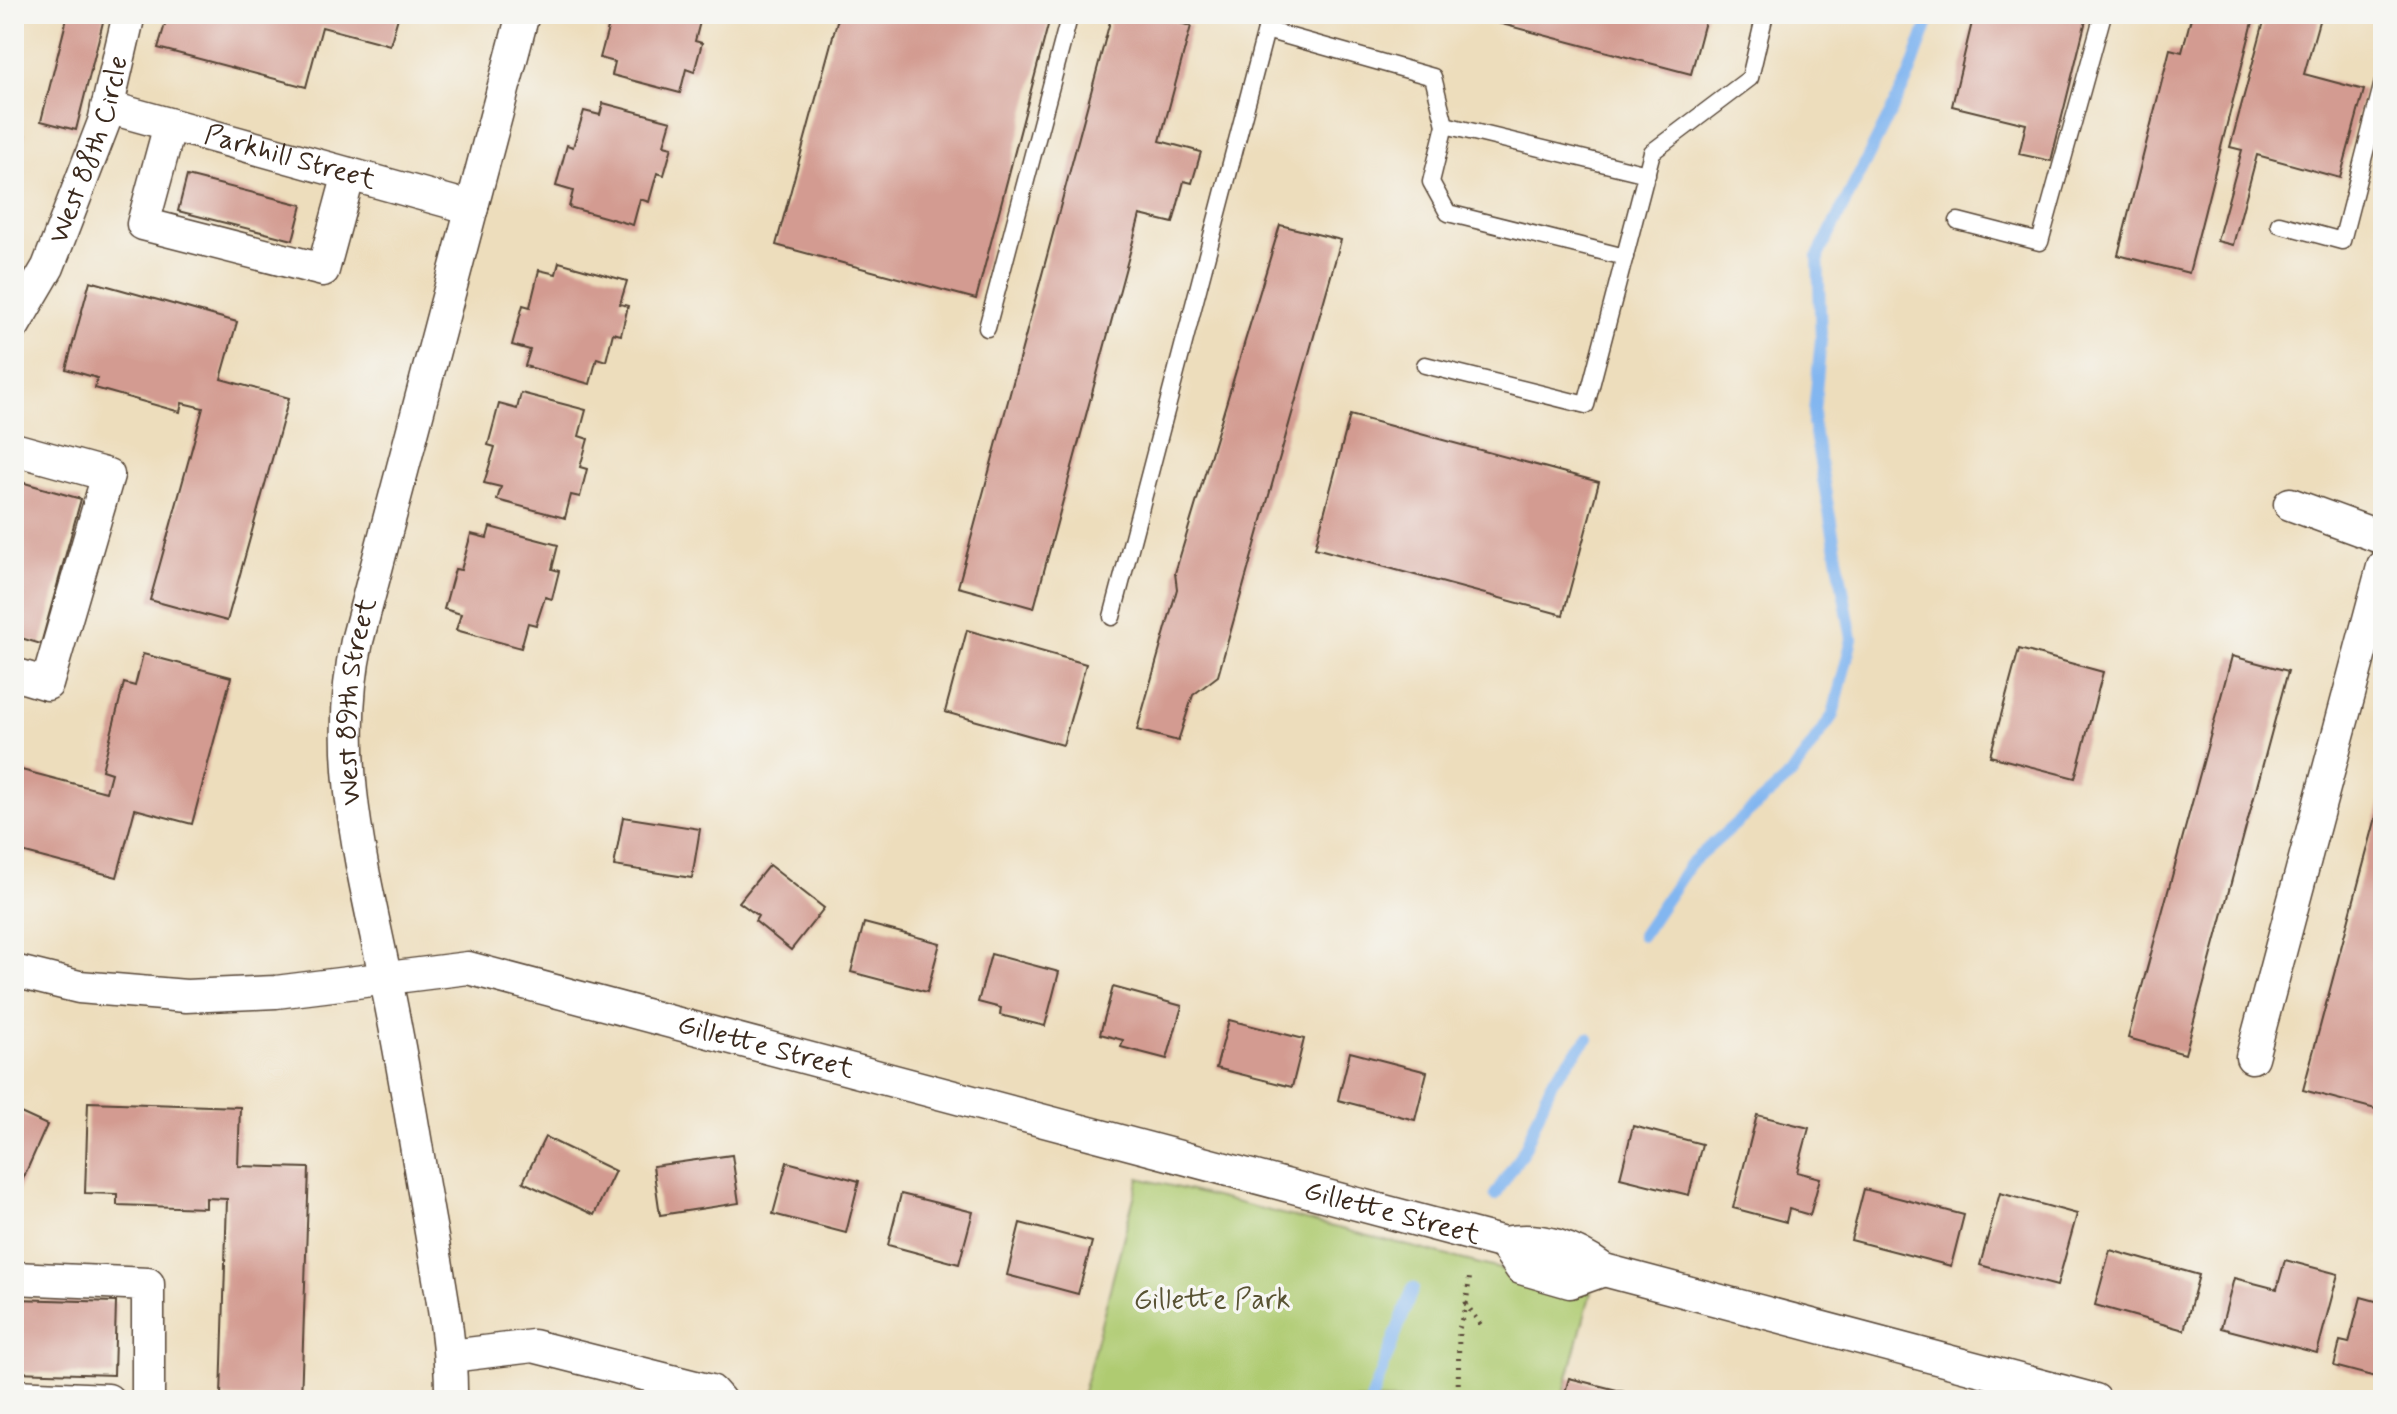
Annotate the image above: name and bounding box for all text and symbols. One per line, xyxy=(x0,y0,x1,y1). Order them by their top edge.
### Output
street label: West 88th Circle xyxy=(40,52,137,249)
street label: Parkhill Street xyxy=(200,116,381,199)
street label: West 89th Street xyxy=(329,593,386,807)
street label: Gillette Street xyxy=(674,1006,859,1088)
street label: Gillette Street xyxy=(1300,1172,1485,1255)
park label: Gillette Park xyxy=(1134,1282,1290,1319)

